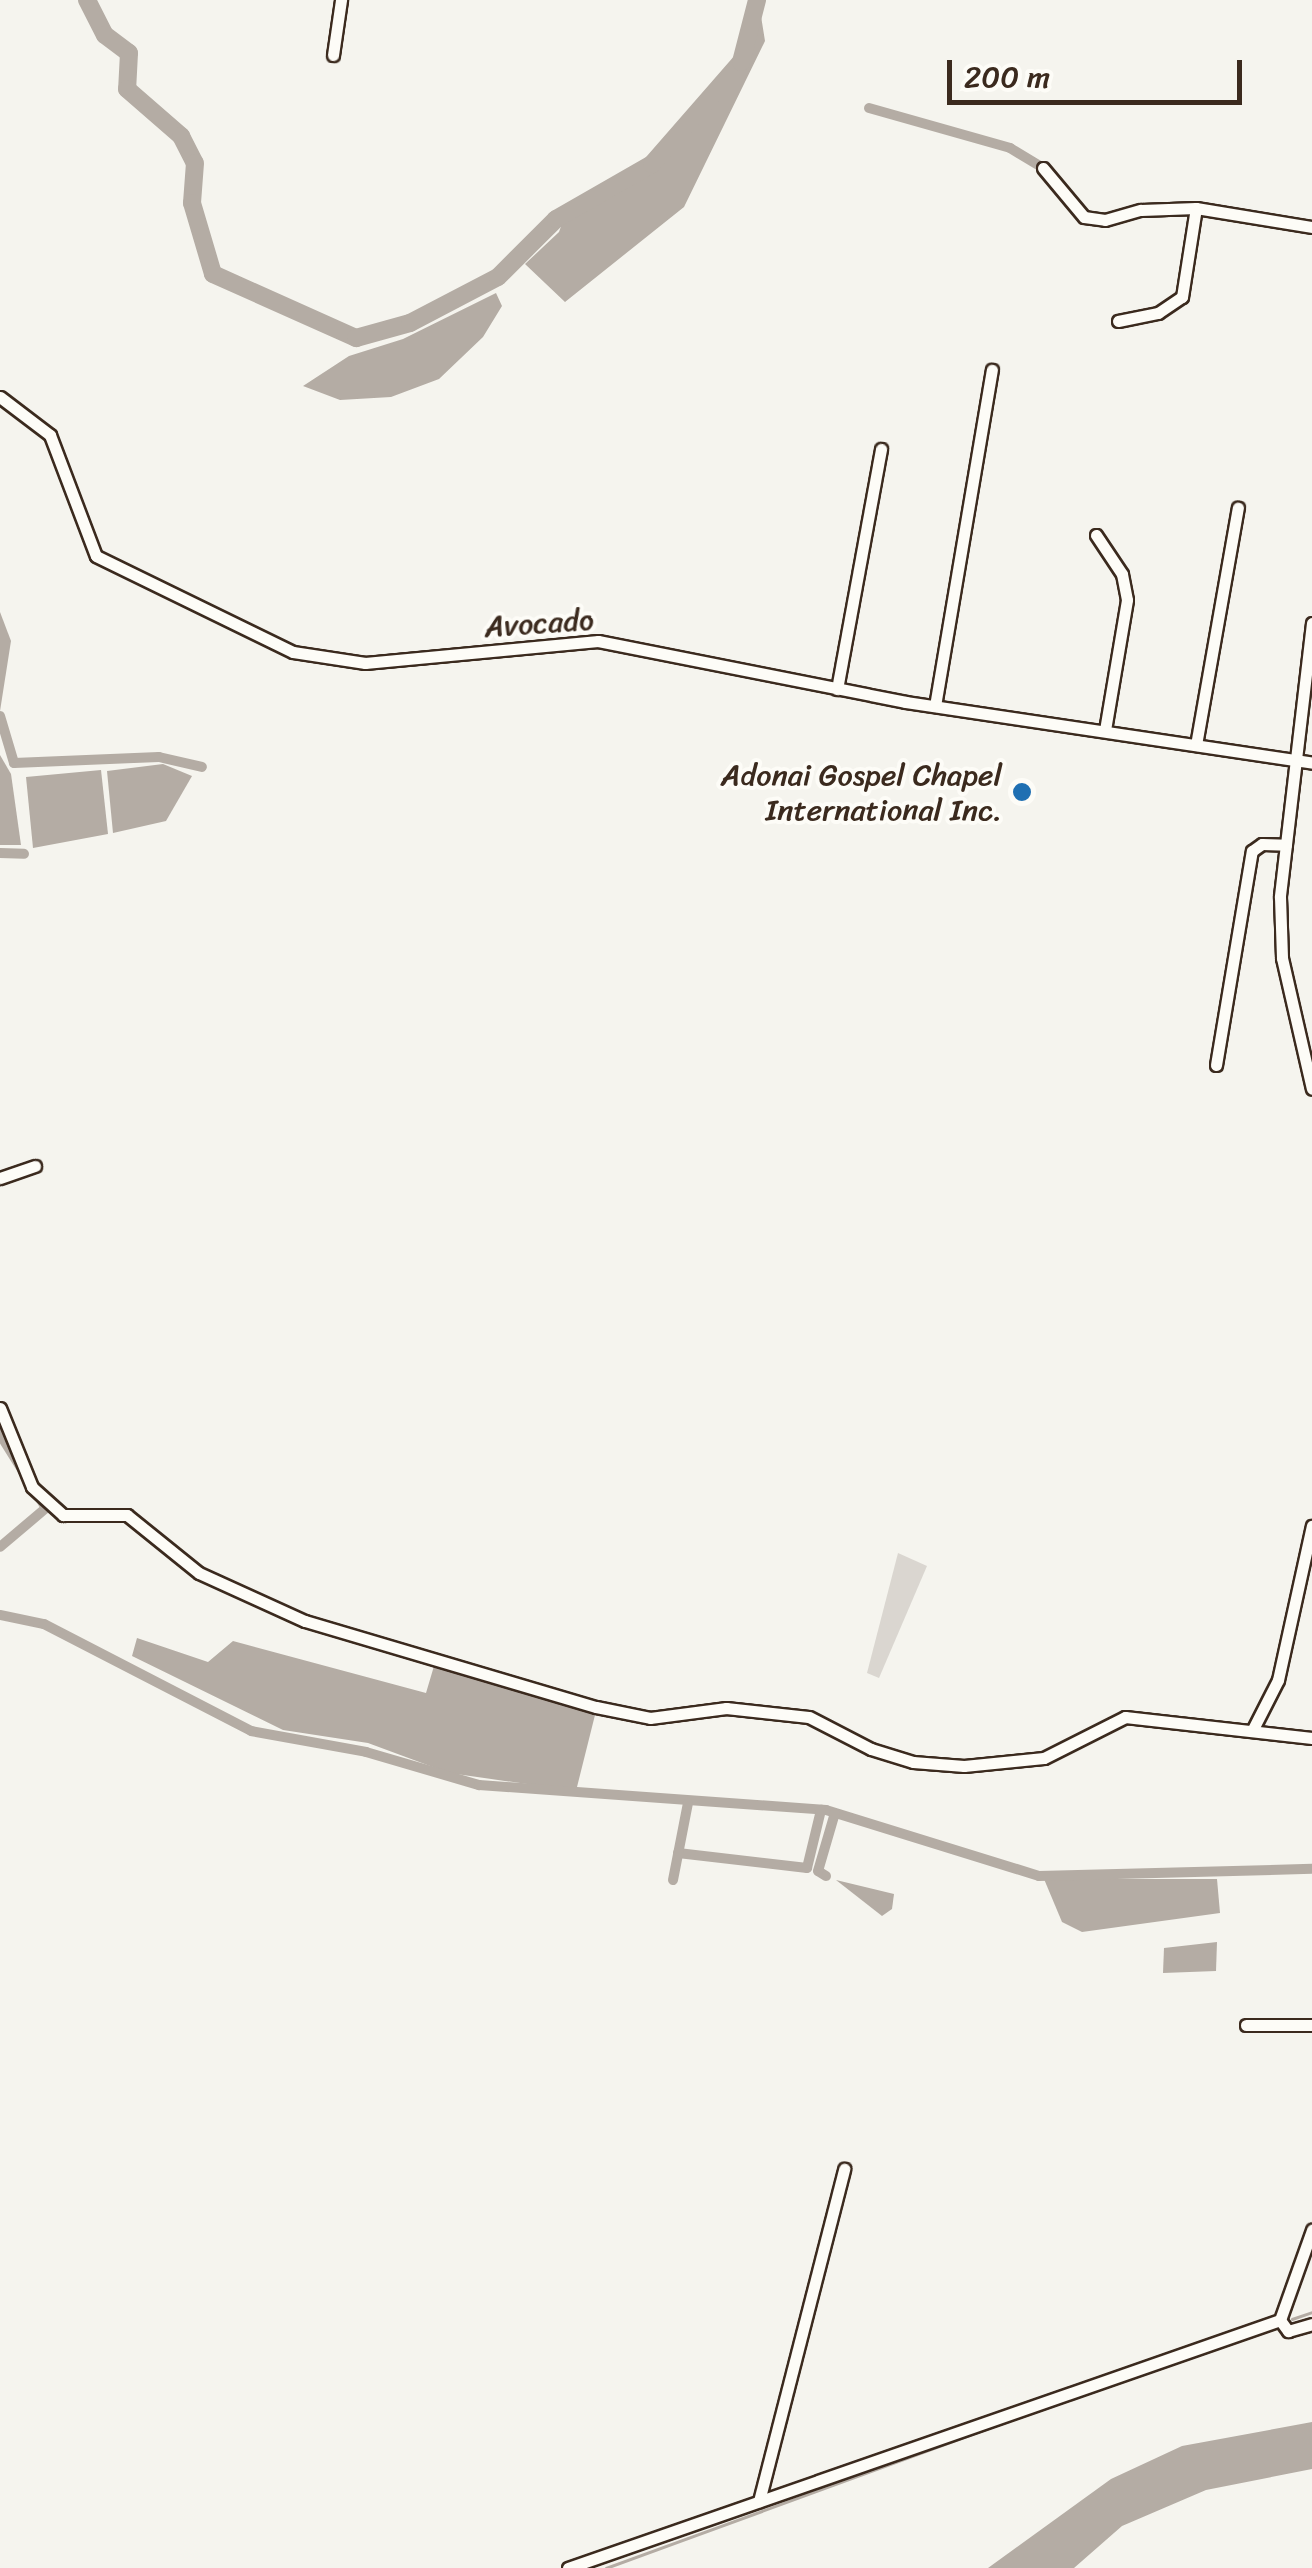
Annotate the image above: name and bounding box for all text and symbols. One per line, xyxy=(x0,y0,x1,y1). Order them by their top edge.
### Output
scale bar xyxy=(952,40,1247,102)
text: 200 m xyxy=(964,50,1050,104)
street label: Avocado xyxy=(483,601,595,645)
place label: Adonai Gospel Chapel International Inc. xyxy=(719,757,1002,828)
marker: Adonai Gospel Chapel International Inc. xyxy=(1011,781,1033,803)

